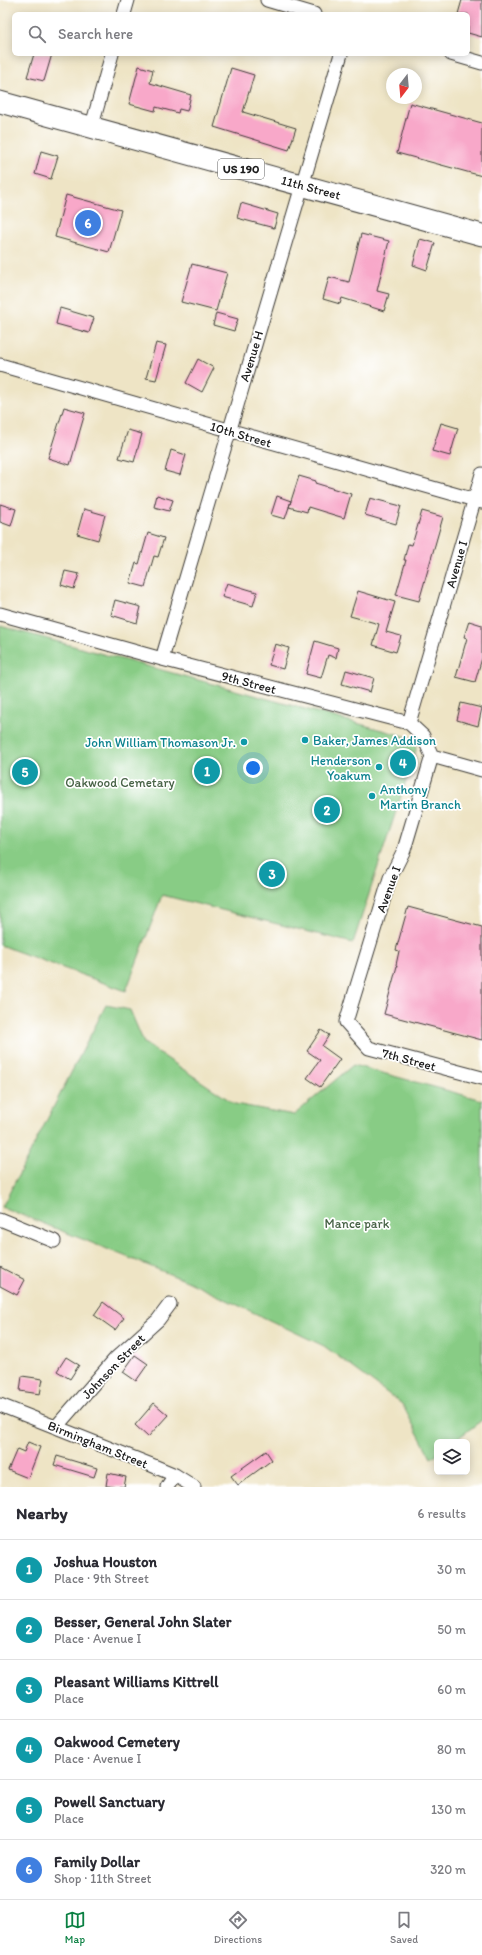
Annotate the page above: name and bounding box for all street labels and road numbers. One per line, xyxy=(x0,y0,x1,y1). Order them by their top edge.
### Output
road number: US 190 xyxy=(218,159,264,179)
street label: 11th Street xyxy=(279,172,342,203)
street label: Avenue H xyxy=(237,329,266,383)
street label: 10th Street xyxy=(208,419,273,450)
street label: Avenue I xyxy=(443,539,470,589)
street label: 9th Street xyxy=(220,668,278,697)
street label: Avenue I xyxy=(373,864,404,914)
street label: 7th Street xyxy=(380,1045,438,1074)
street label: Johnson Street xyxy=(79,1331,148,1402)
street label: Birmingham Street xyxy=(46,1418,150,1471)

